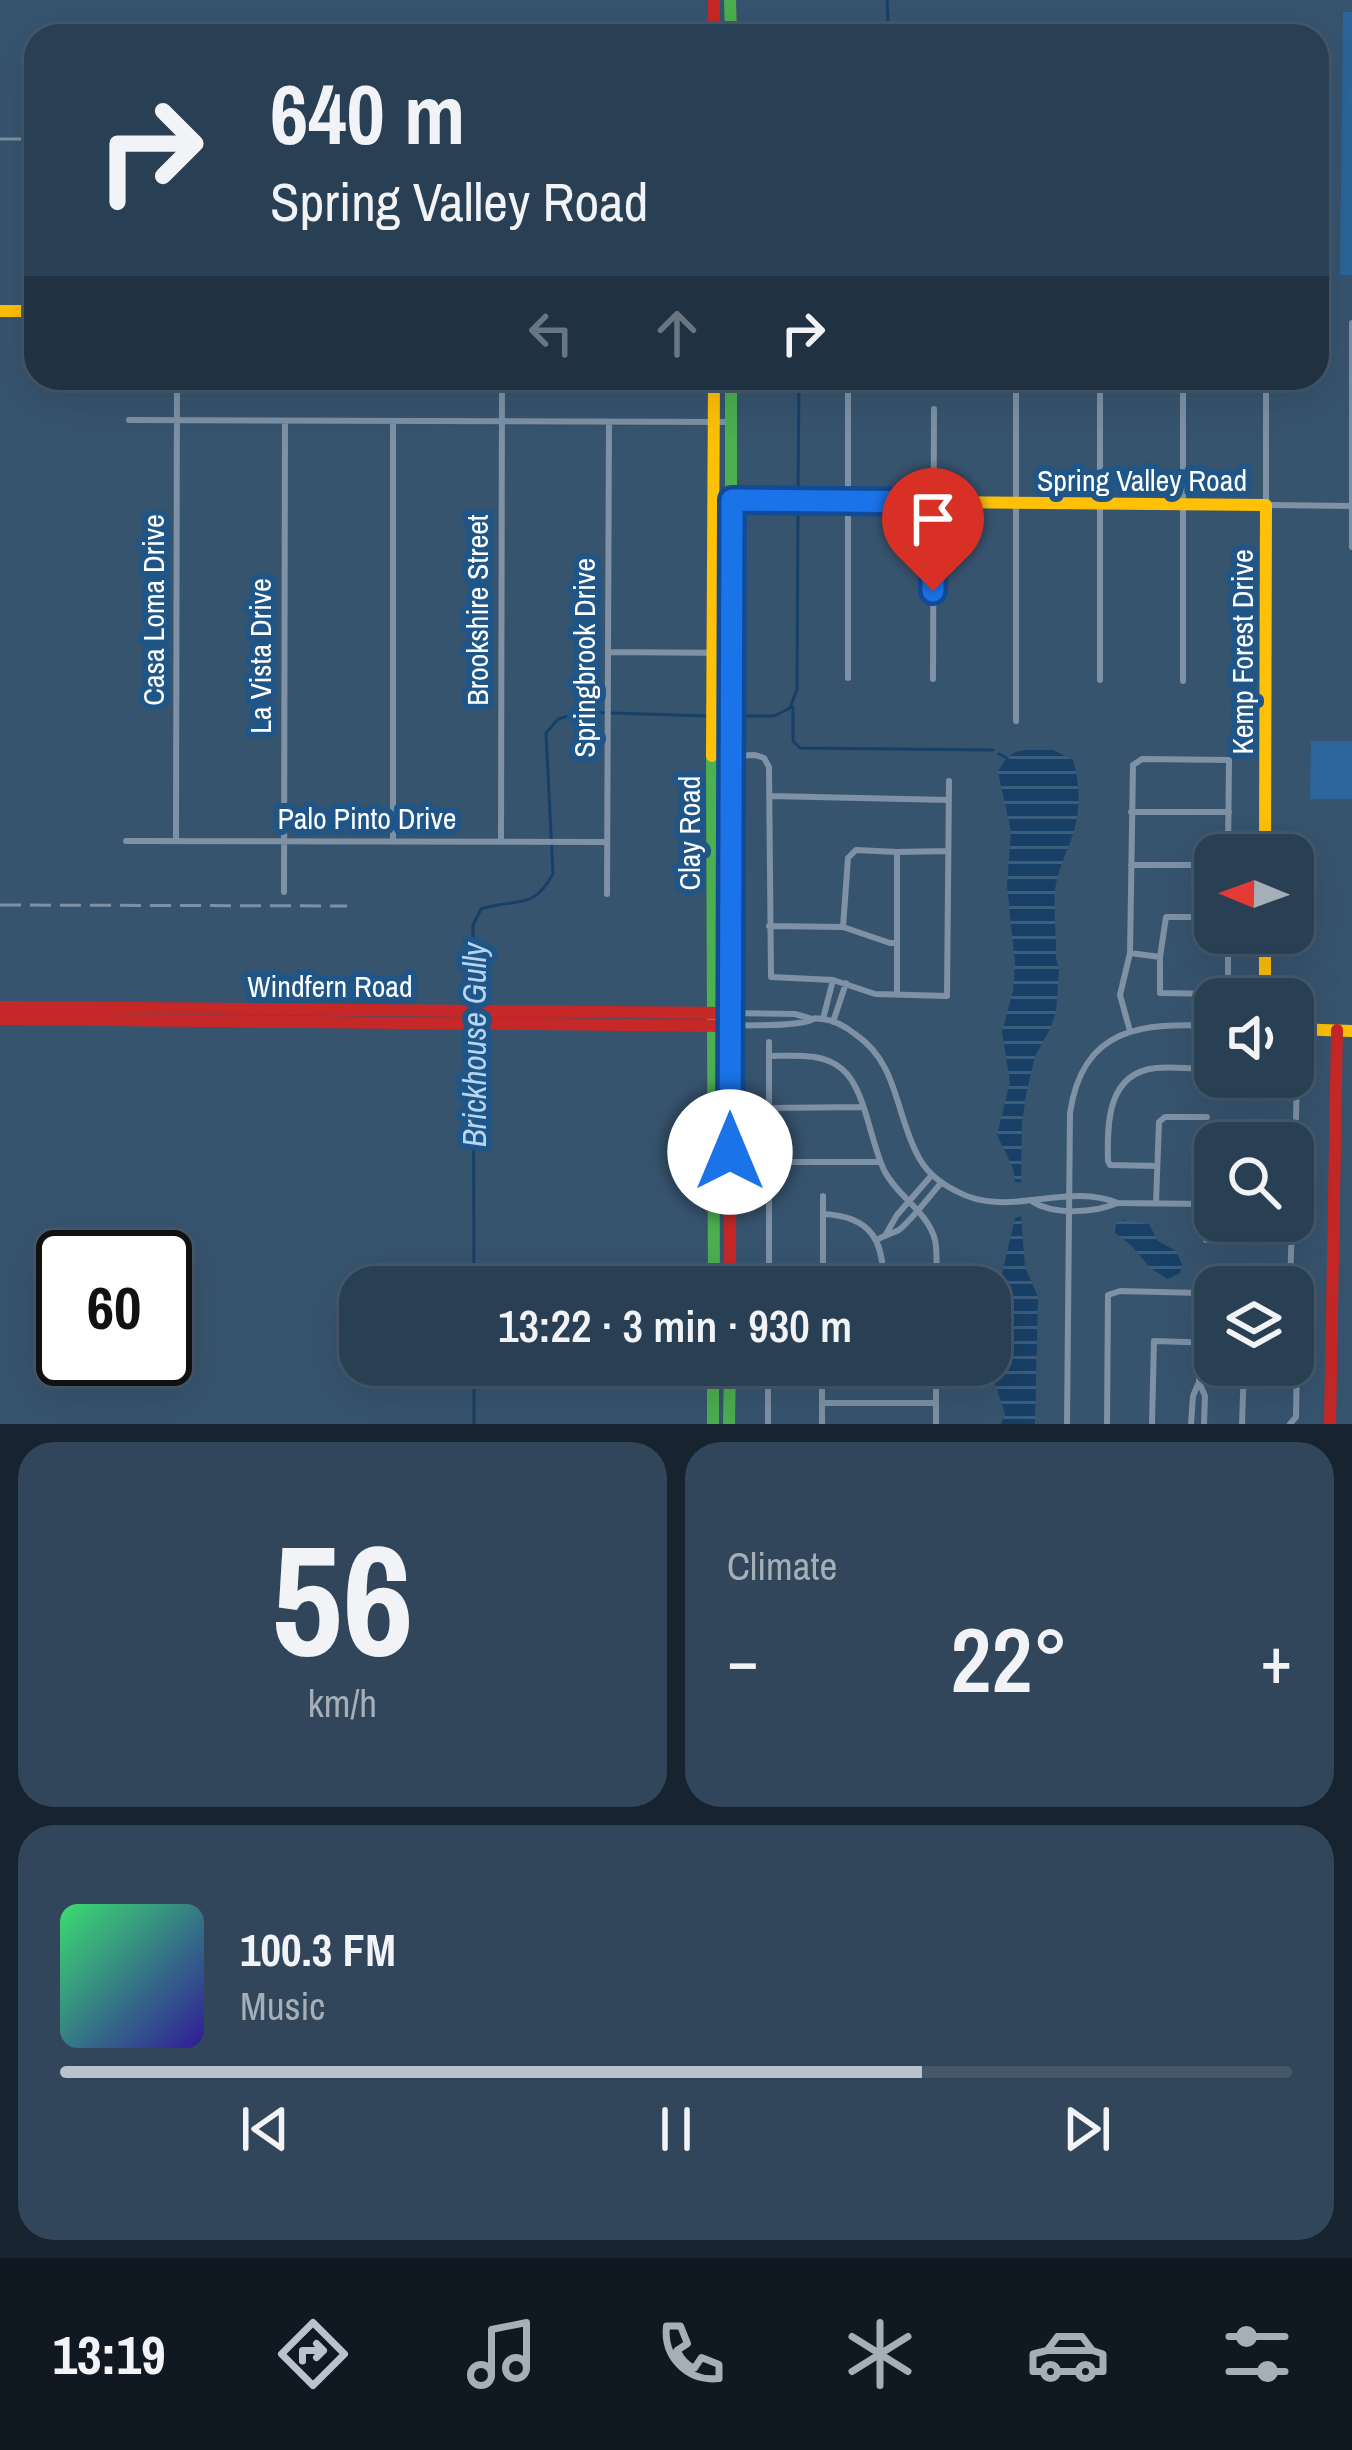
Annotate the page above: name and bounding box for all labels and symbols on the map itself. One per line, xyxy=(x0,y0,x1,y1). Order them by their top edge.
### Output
street label: Spring Valley Road xyxy=(1037,460,1247,500)
pin xyxy=(882,468,984,591)
street label: Casa Loma Drive xyxy=(133,514,173,706)
street label: Brookshire Street xyxy=(457,514,497,706)
street label: Kemp Forest Drive xyxy=(1222,549,1262,755)
street label: Springbrook Drive xyxy=(564,558,604,758)
street label: La Vista Drive xyxy=(240,578,280,734)
street label: Clay Road xyxy=(669,776,709,890)
street label: Palo Pinto Drive xyxy=(277,798,457,838)
north arrow xyxy=(1194,834,1314,954)
water label: Brickhouse Gully xyxy=(452,941,496,1147)
street label: Windfern Road xyxy=(247,966,413,1006)
position arrow xyxy=(667,1089,793,1215)
speed limit sign: 60 xyxy=(36,1230,192,1386)

